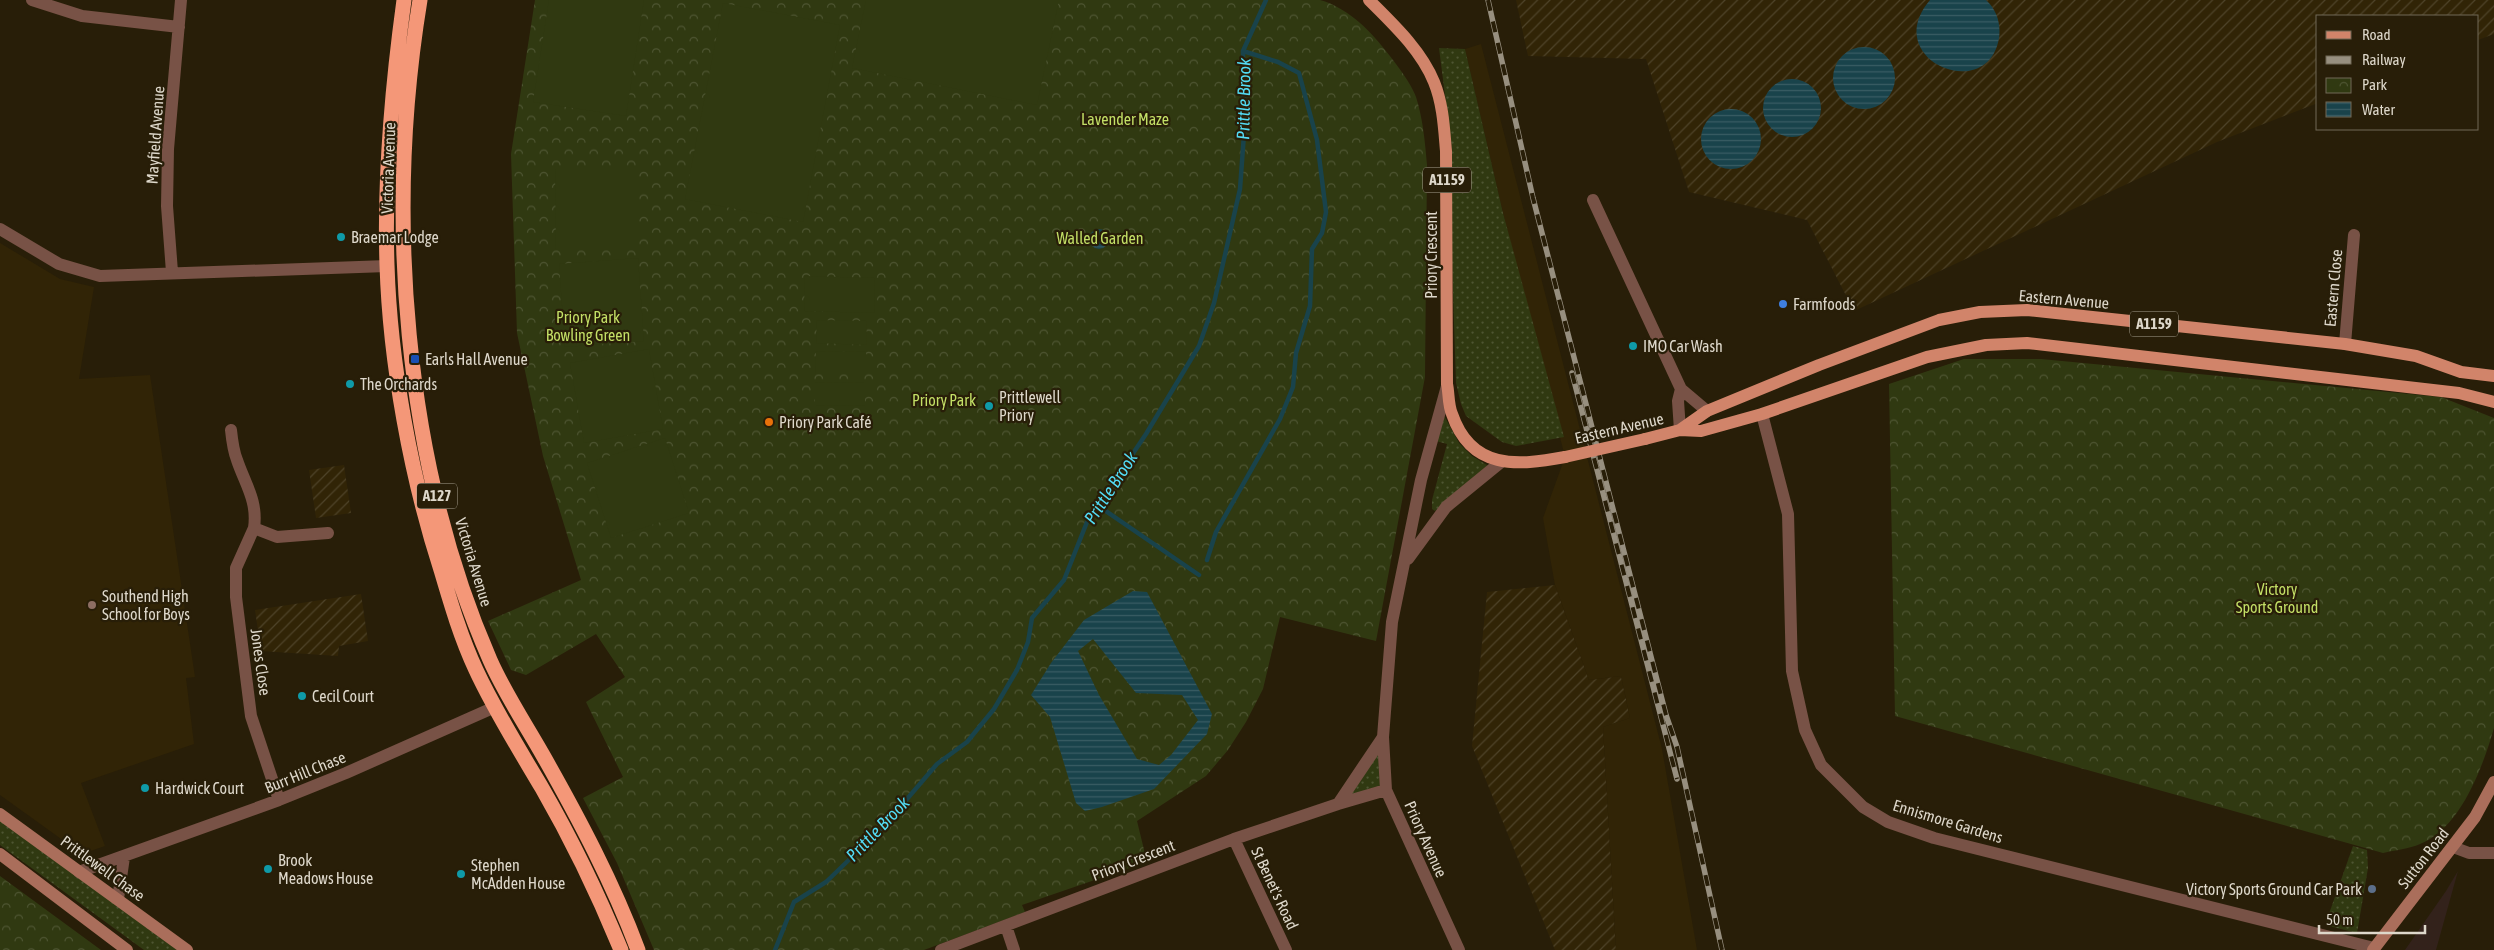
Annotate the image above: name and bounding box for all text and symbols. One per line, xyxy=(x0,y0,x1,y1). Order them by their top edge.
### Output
legend xyxy=(2316,15,2479,130)
text: Road xyxy=(2362,26,2391,43)
text: Railway xyxy=(2362,51,2406,68)
water label: Prittle Brook xyxy=(1232,57,1255,140)
text: Park xyxy=(2362,76,2387,93)
street label: Mayfield Avenue xyxy=(143,85,168,185)
text: Water xyxy=(2362,101,2395,118)
park label: Lavender Maze xyxy=(1081,110,1169,128)
street label: Victoria Avenue xyxy=(377,122,399,214)
road number: A1159 xyxy=(1423,168,1471,192)
street label: Priory Crescent xyxy=(1422,211,1441,299)
place label: Braemar Lodge xyxy=(351,228,439,247)
park label: Walled Garden xyxy=(1056,229,1144,247)
marker: Braemar Lodge xyxy=(335,231,347,243)
street label: Eastern Close xyxy=(2321,248,2345,328)
street label: Eastern Avenue xyxy=(2018,286,2110,312)
place label: Farmfoods xyxy=(1793,295,1856,313)
marker: Farmfoods xyxy=(1777,298,1789,310)
park label: Priory Park Bowling Green xyxy=(546,308,630,345)
road number: A1159 xyxy=(2130,312,2178,336)
place label: IMO Car Wash xyxy=(1643,337,1723,355)
marker: IMO Car Wash xyxy=(1627,340,1639,352)
place label: Earls Hall Avenue xyxy=(425,350,528,368)
marker: Earls Hall Avenue xyxy=(409,353,421,365)
place label: The Orchards xyxy=(360,375,437,393)
marker: The Orchards xyxy=(344,378,356,390)
place label: Prittlewell Priory xyxy=(999,388,1062,425)
park label: Priory Park xyxy=(912,391,976,410)
marker: Prittlewell Priory xyxy=(983,400,995,412)
street label: Eastern Avenue xyxy=(1573,409,1665,447)
place label: Priory Park Café xyxy=(779,413,872,432)
marker: Priory Park Café xyxy=(763,416,775,428)
water label: Prittle Brook xyxy=(1079,447,1142,528)
road number: A127 xyxy=(417,484,457,508)
street label: Victoria Avenue xyxy=(452,516,496,608)
park label: Victory Sports Ground xyxy=(2236,580,2318,617)
place label: Southend High School for Boys xyxy=(102,587,190,624)
marker: Southend High School for Boys xyxy=(86,599,98,611)
street label: Jones Close xyxy=(247,627,275,697)
place label: Cecil Court xyxy=(312,687,374,705)
marker: Cecil Court xyxy=(296,690,308,702)
street label: Burr Hill Chase xyxy=(262,748,348,796)
place label: Hardwick Court xyxy=(155,779,244,797)
marker: Hardwick Court xyxy=(139,782,151,794)
water label: Prittle Brook xyxy=(842,791,914,865)
street label: Ennismore Gardens xyxy=(1891,796,2005,846)
street label: Priory Avenue xyxy=(1400,798,1451,880)
street label: Sutton Road xyxy=(2394,824,2452,892)
street label: Prittlewell Chase xyxy=(58,832,148,904)
street label: Priory Crescent xyxy=(1089,836,1178,885)
street label: St Benet's Road xyxy=(1248,844,1302,932)
place label: Brook Meadows House xyxy=(278,851,373,887)
place label: Stephen McAdden House xyxy=(471,856,565,892)
marker: Brook Meadows House xyxy=(262,863,274,875)
marker: Stephen McAdden House xyxy=(455,868,467,880)
place label: Victory Sports Ground Car Park xyxy=(2186,880,2362,899)
marker: Victory Sports Ground Car Park xyxy=(2366,883,2378,895)
scale bar xyxy=(2319,902,2425,934)
text: 50 m xyxy=(2326,911,2353,928)

